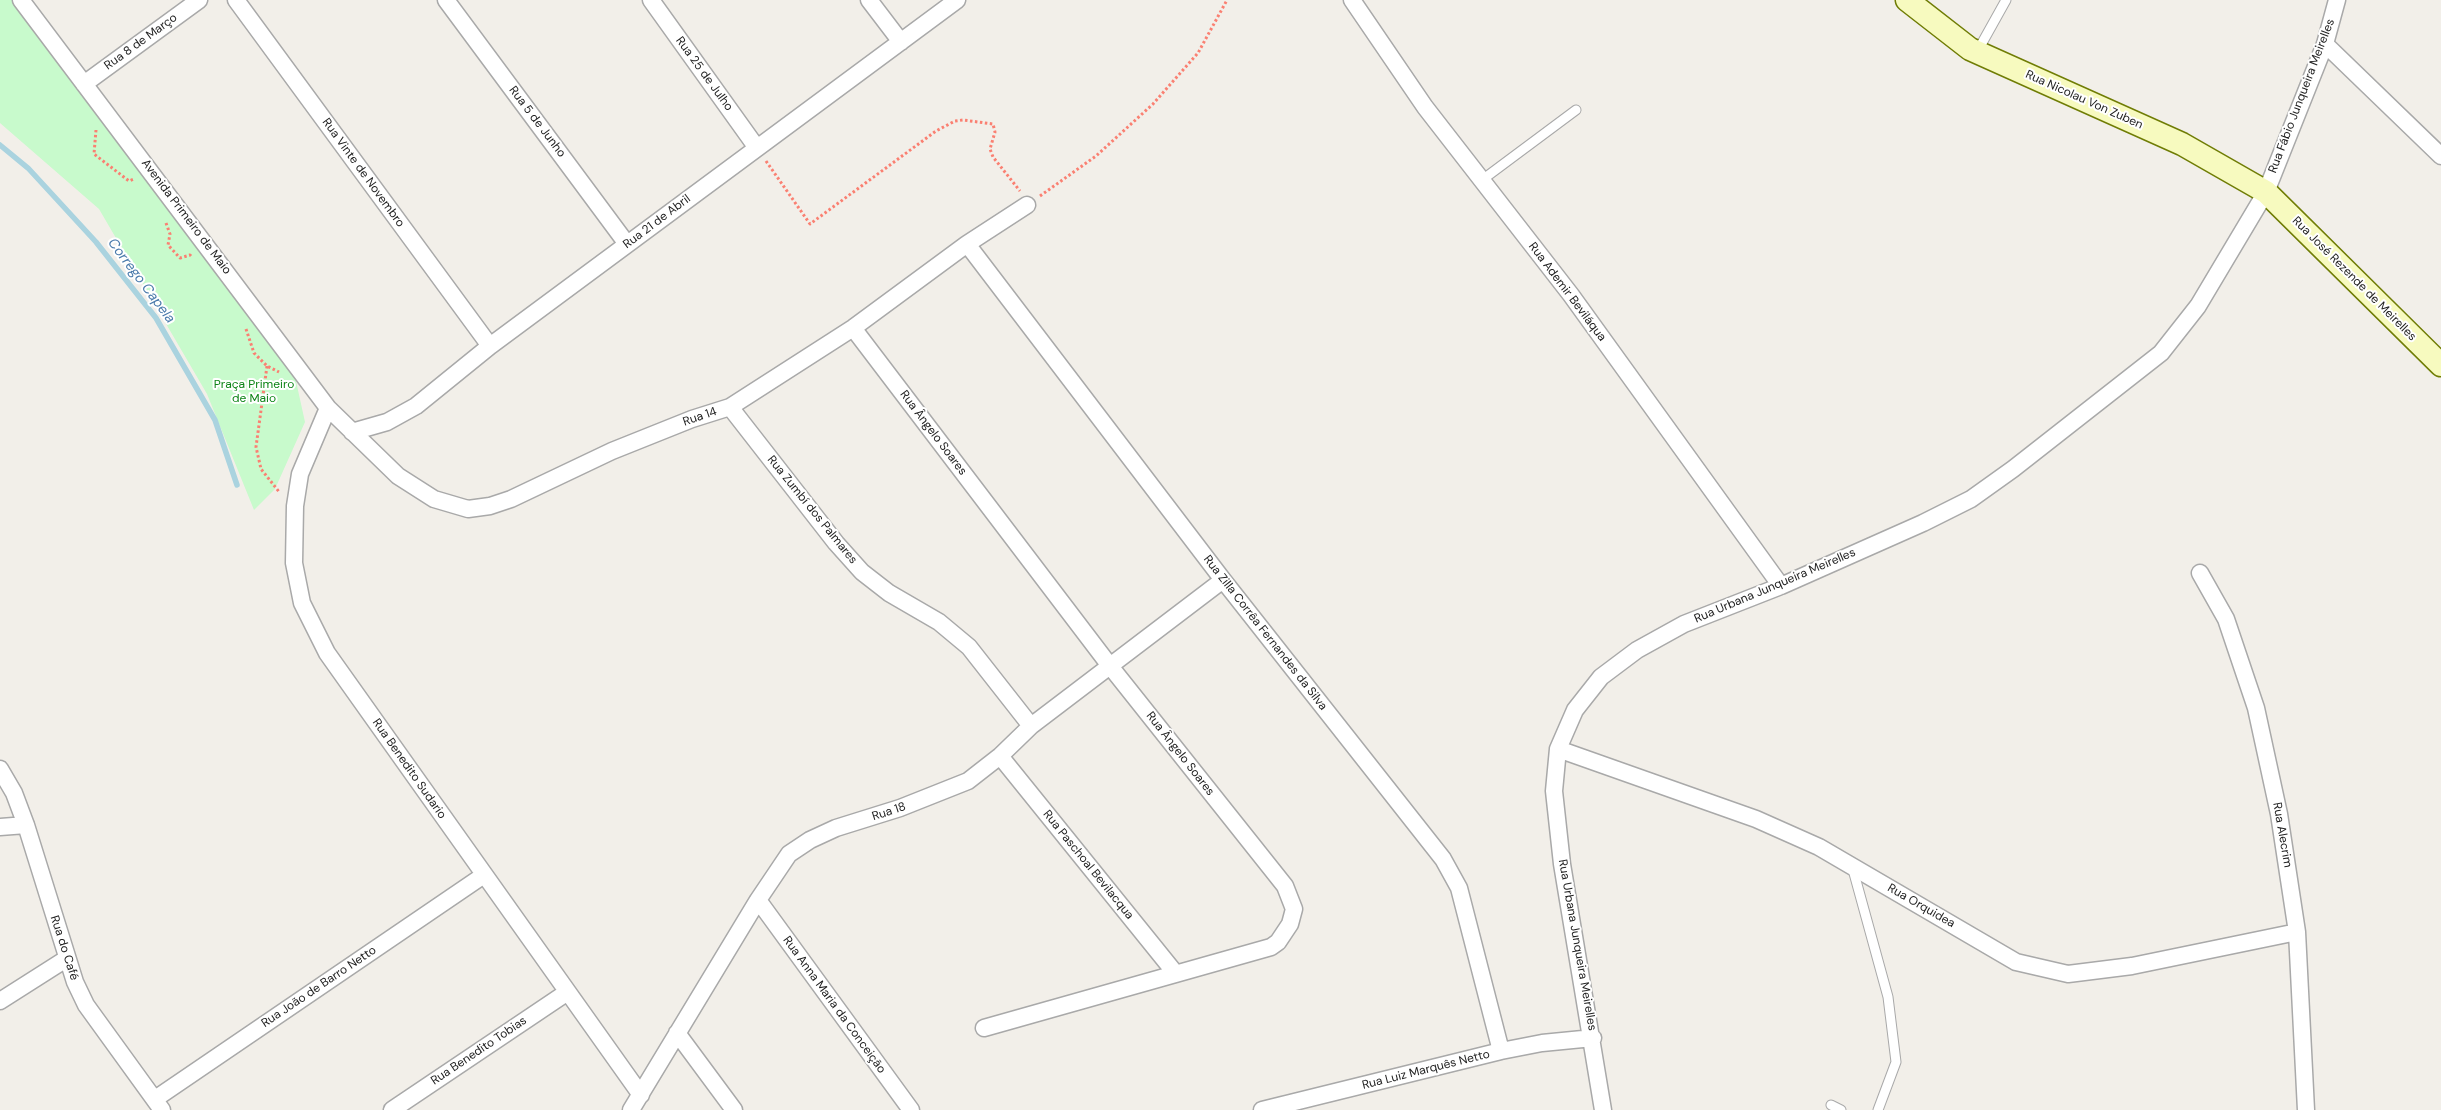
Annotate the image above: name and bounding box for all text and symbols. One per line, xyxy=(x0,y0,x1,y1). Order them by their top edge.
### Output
street label: Rua 8 de Março xyxy=(102,11,180,73)
street label: Rua Fábio Junqueira Meirelles xyxy=(2266,17,2338,175)
street label: Rua 25 de Julho xyxy=(672,34,736,114)
street label: Rua Nicolau Von Zuben xyxy=(2023,68,2145,132)
street label: Rua 5 de Junho xyxy=(506,84,568,160)
street label: Rua Vinte de Novembro xyxy=(319,116,407,230)
street label: Avenida Primeiro de Maio xyxy=(138,157,234,277)
street label: Rua 21 de Abril xyxy=(620,192,694,252)
street label: Rua José Rezende de Meirelles xyxy=(2289,214,2419,344)
water label: Corrego Capela xyxy=(104,235,178,327)
street label: Rua Ademir Beviláqua xyxy=(1525,240,1609,344)
park label: Praça Primeiro de Maio xyxy=(214,378,294,406)
street label: Rua Ângelo Soares xyxy=(896,388,970,478)
street label: Rua 14 xyxy=(681,405,719,429)
street label: Rua Zumbí dos Palmares xyxy=(764,453,860,567)
street label: Rua Urbana Junqueira Meirelles xyxy=(1692,545,1858,627)
street label: Rua Zilla Corrêa Fernandes da Silva xyxy=(1200,553,1330,713)
street label: Rua Ângelo Soares xyxy=(1143,709,1217,799)
street label: Rua Benedito Sudario xyxy=(369,716,449,822)
street label: Rua 18 xyxy=(870,800,908,824)
street label: Rua Alecrim xyxy=(2269,801,2295,869)
street label: Rua Paschoal Bevilacqua xyxy=(1040,808,1136,922)
street label: Rua Urbana Junqueira Meirelles xyxy=(1555,858,1599,1032)
street label: Rua Orquidea xyxy=(1885,881,1957,931)
street label: Rua do Café xyxy=(47,914,81,982)
street label: Rua Anna Maria da Conceição xyxy=(779,934,889,1076)
street label: Rua João de Barro Netto xyxy=(259,943,379,1031)
street label: Rua Benedito Tobias xyxy=(428,1014,530,1088)
street label: Rua Luiz Marquês Netto xyxy=(1361,1047,1491,1093)

